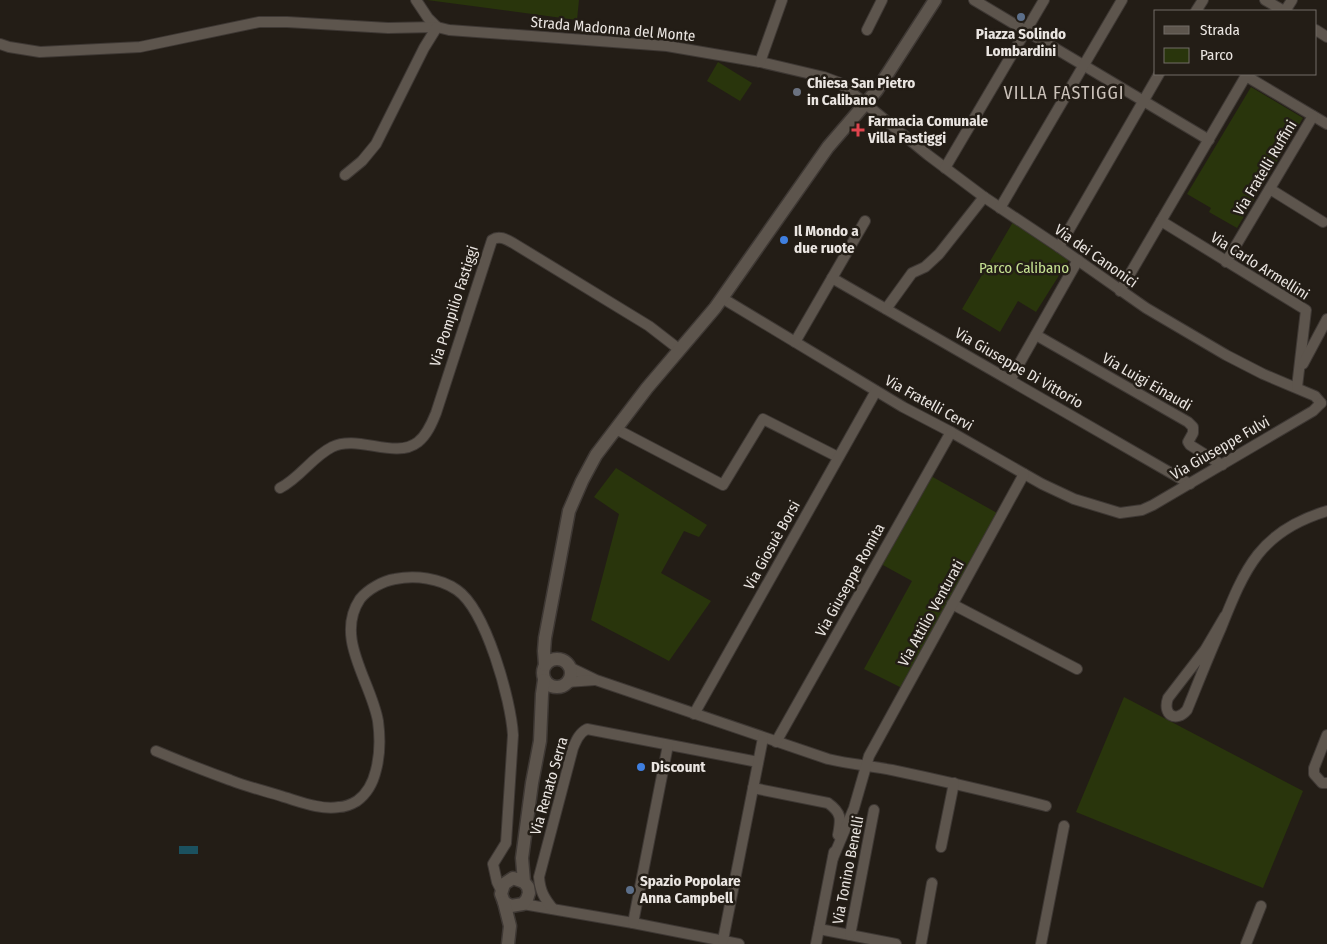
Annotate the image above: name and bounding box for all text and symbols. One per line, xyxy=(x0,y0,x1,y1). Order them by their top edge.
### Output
legend xyxy=(1154,10,1317,75)
marker: Piazza Solindo Lombardini xyxy=(1015,11,1027,23)
street label: Strada Madonna del Monte xyxy=(530,13,696,45)
text: Strada xyxy=(1200,21,1240,39)
place label: Piazza Solindo Lombardini xyxy=(976,25,1066,60)
text: Parco xyxy=(1200,46,1233,64)
place label: Chiesa San Pietro in Calibano xyxy=(807,74,915,109)
district label: VILLA FASTIGGI xyxy=(1004,82,1124,104)
marker: Chiesa San Pietro in Calibano xyxy=(791,86,803,98)
place label: Farmacia Comunale Villa Fastiggi xyxy=(867,112,989,147)
street label: Via Fratelli Ruffini xyxy=(1229,117,1301,219)
marker: Farmacia Comunale Villa Fastiggi xyxy=(852,124,864,136)
street label: Via dei Canonici xyxy=(1051,221,1141,291)
place label: Il Mondo a due ruote xyxy=(794,222,859,257)
street label: Via Carlo Armellini xyxy=(1207,228,1313,304)
marker: Il Mondo a due ruote xyxy=(778,234,790,246)
street label: Via Pompilio Fastiggi xyxy=(426,243,482,369)
park label: Parco Calibano xyxy=(979,259,1069,277)
street label: Via Giuseppe Di Vittorio xyxy=(952,324,1086,412)
street label: Via Luigi Einaudi xyxy=(1099,349,1195,415)
street label: Via Fratelli Cervi xyxy=(882,371,976,435)
street label: Via Giuseppe Fulvi xyxy=(1167,412,1273,484)
street label: Via Giosuè Borsi xyxy=(740,497,804,593)
street label: Via Giuseppe Romita xyxy=(811,520,889,640)
street label: Via Attilio Venturati xyxy=(894,557,968,669)
street label: Via Renato Serra xyxy=(526,735,572,837)
place label: Discount xyxy=(651,758,706,776)
marker: Discount xyxy=(635,761,647,773)
street label: Via Tonino Benelli xyxy=(829,814,867,926)
place label: Spazio Popolare Anna Campbell xyxy=(639,872,741,907)
marker: Spazio Popolare Anna Campbell xyxy=(624,884,636,896)

